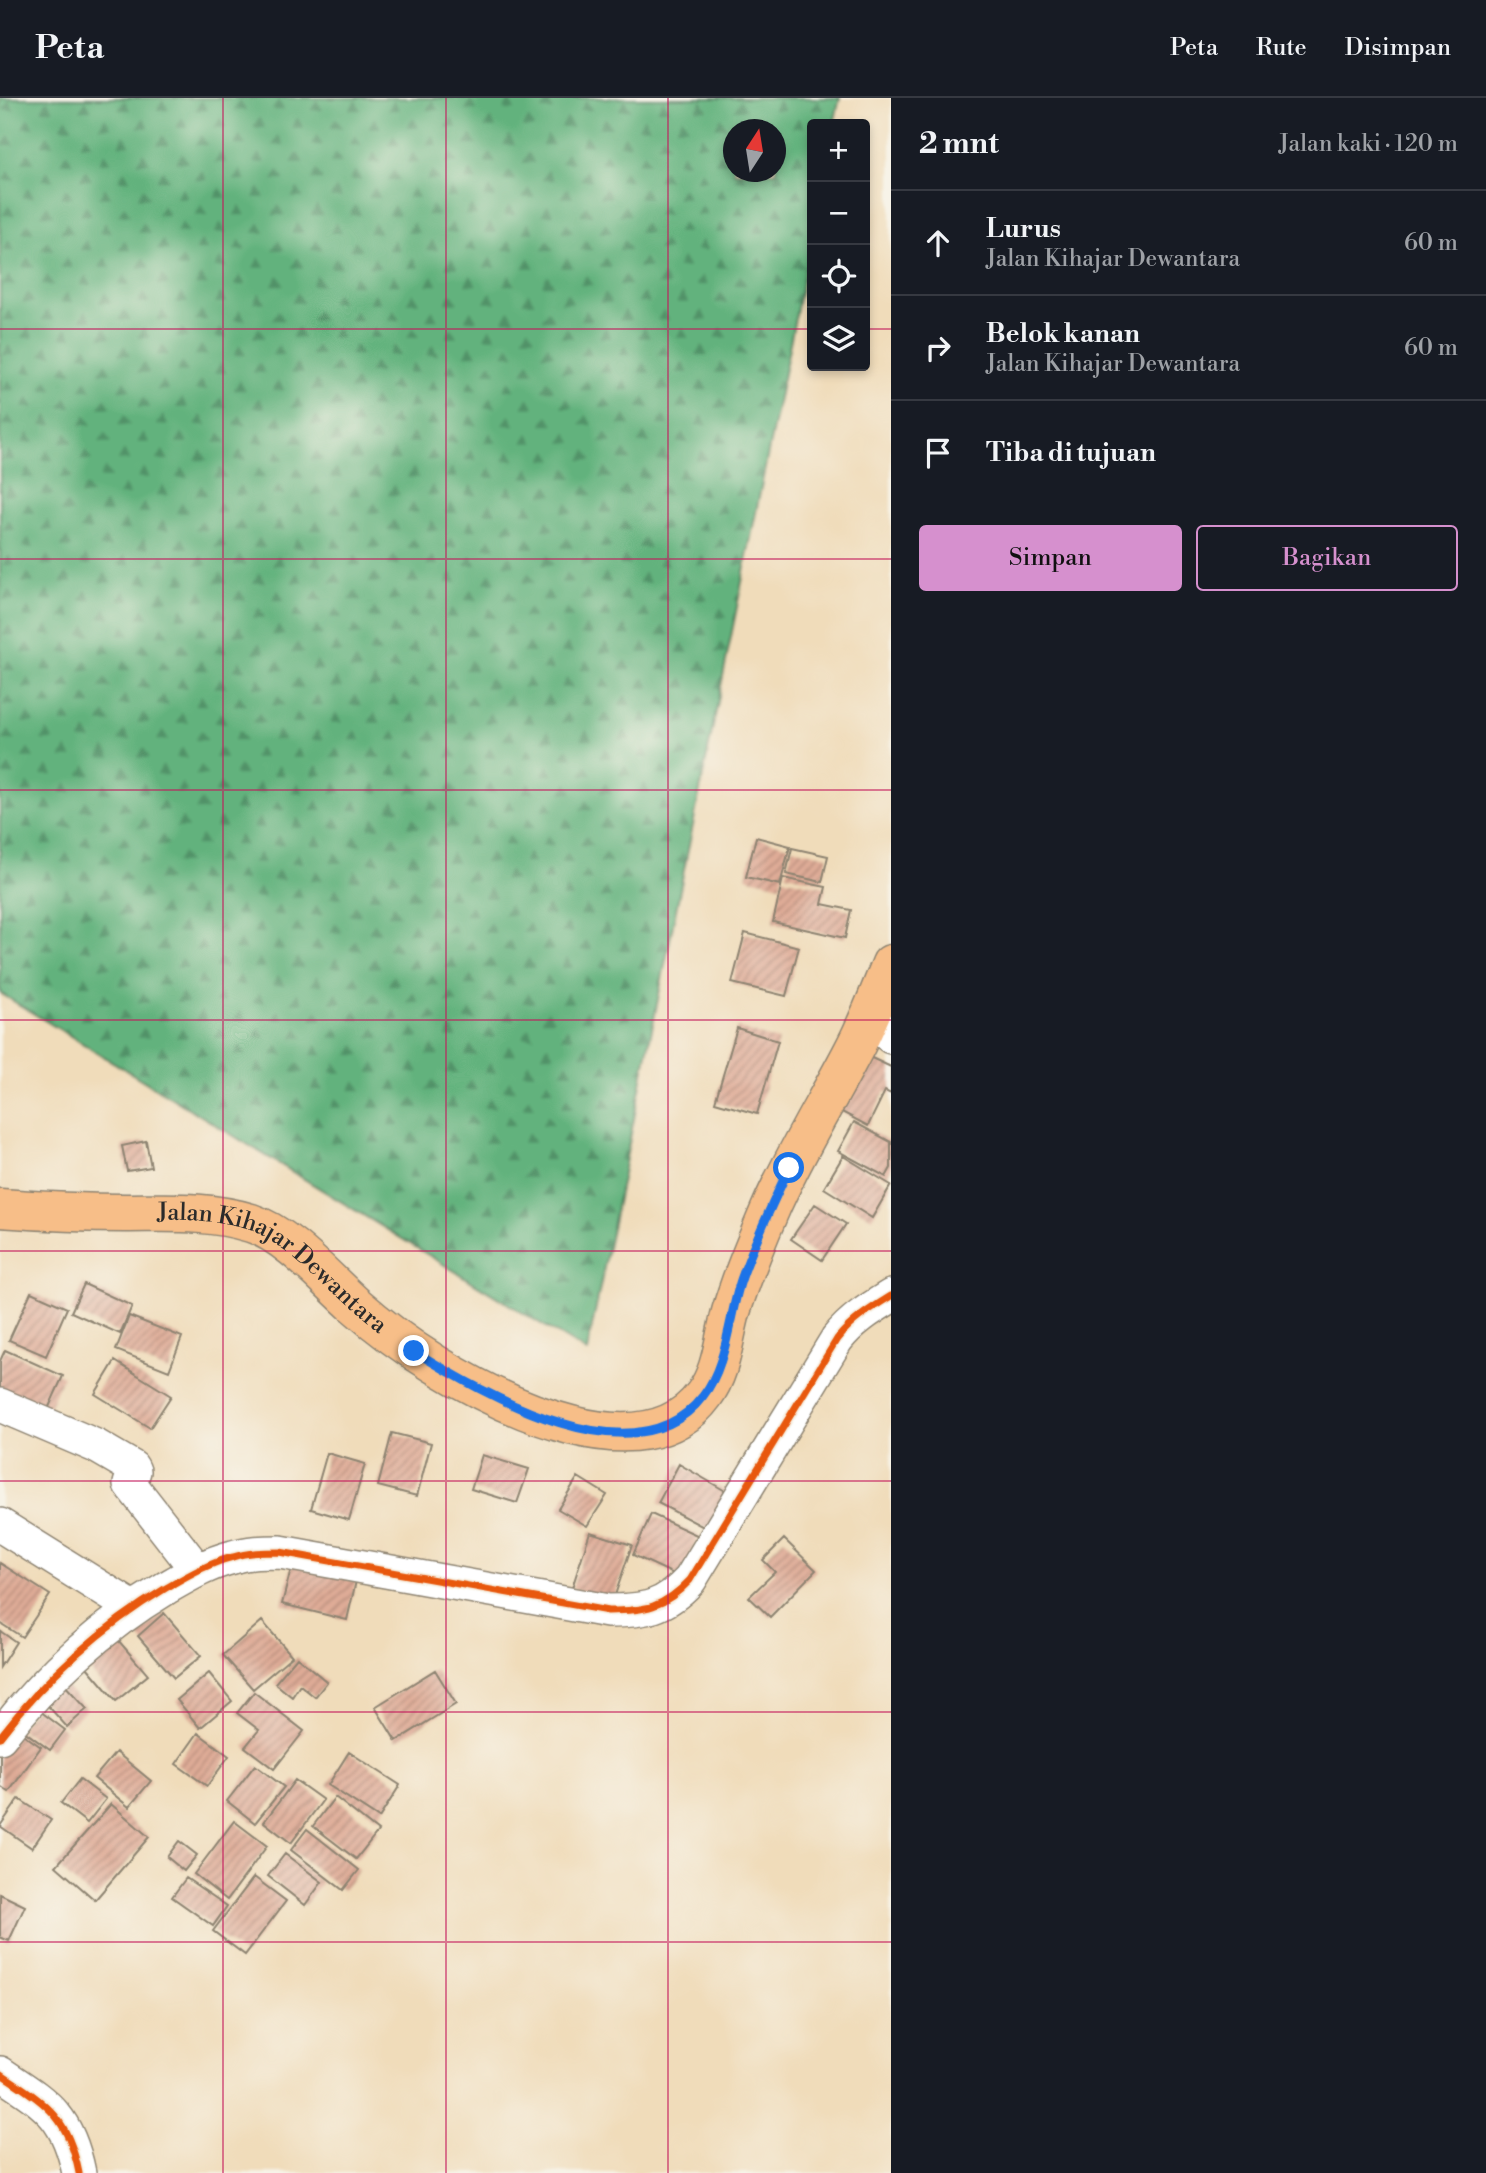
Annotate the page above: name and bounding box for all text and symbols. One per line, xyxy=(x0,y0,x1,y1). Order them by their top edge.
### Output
text: Peta xyxy=(35,28,104,69)
text: Peta xyxy=(1170,33,1218,63)
text: Rute xyxy=(1256,33,1307,63)
text: Disimpan xyxy=(1345,33,1451,63)
north arrow xyxy=(723,119,786,182)
map controls xyxy=(807,119,870,371)
button: + xyxy=(807,119,870,182)
text: 2 mnt xyxy=(919,125,999,163)
text: Jalan kaki · 120 m xyxy=(1279,130,1458,158)
button: − xyxy=(807,182,870,245)
text: Lurus xyxy=(986,213,1061,245)
icon: ahead xyxy=(919,224,957,262)
text: 60 m xyxy=(1404,229,1458,257)
button: locate xyxy=(807,245,870,308)
text: Jalan Kihajar Dewantara xyxy=(986,245,1240,273)
button: layers xyxy=(807,308,870,371)
text: Belok kanan xyxy=(986,318,1140,350)
icon: right xyxy=(919,329,957,367)
text: 60 m xyxy=(1404,334,1458,362)
text: Jalan Kihajar Dewantara xyxy=(986,350,1240,378)
icon: arrive xyxy=(919,434,957,472)
text: Tiba di tujuan xyxy=(986,437,1156,469)
button: Simpan xyxy=(919,525,1182,591)
button: Bagikan xyxy=(1196,525,1458,591)
route start xyxy=(773,1152,804,1183)
street label: Jalan Kihajar Dewantara xyxy=(156,1198,394,1341)
route end xyxy=(398,1335,429,1366)

